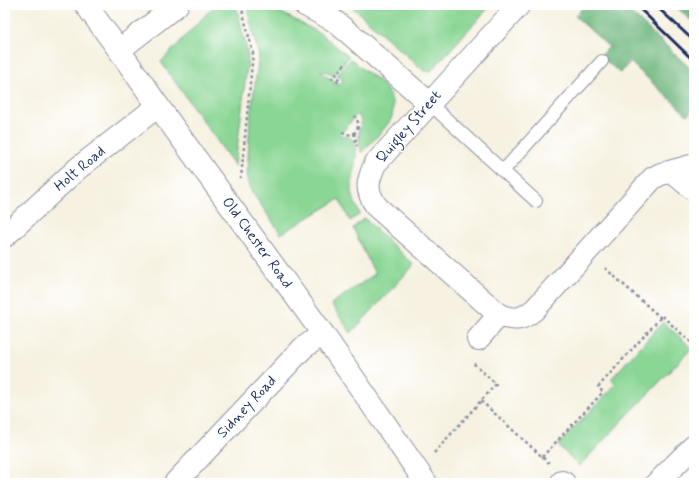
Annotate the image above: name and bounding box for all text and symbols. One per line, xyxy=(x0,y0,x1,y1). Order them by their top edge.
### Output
street label: Quigley Street xyxy=(372,86,447,168)
street label: Holt Road xyxy=(50,142,110,196)
street label: Old Chester Road xyxy=(217,193,297,293)
street label: Sidney Road xyxy=(213,371,281,443)

